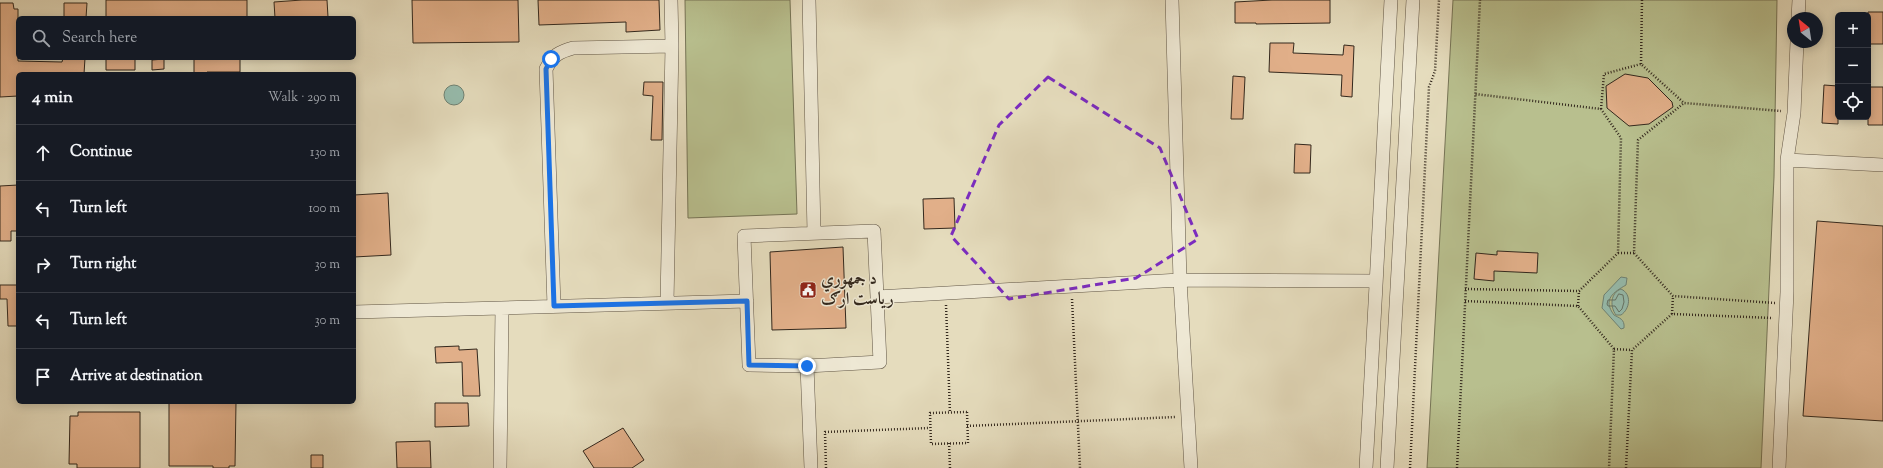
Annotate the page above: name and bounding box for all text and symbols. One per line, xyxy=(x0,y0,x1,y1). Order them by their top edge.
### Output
north arrow xyxy=(1787,12,1823,48)
map controls xyxy=(1835,12,1871,120)
button: + xyxy=(1835,12,1871,48)
search box xyxy=(16,16,356,60)
icon: search xyxy=(30,27,52,49)
text: Search here xyxy=(62,28,137,49)
button: − xyxy=(1835,48,1871,84)
route start xyxy=(542,50,560,68)
button: locate xyxy=(1835,84,1871,120)
text: 4 min xyxy=(32,86,73,110)
text: Walk · 290 m xyxy=(268,89,340,107)
icon: ahead xyxy=(32,142,54,164)
text: Continue xyxy=(70,142,132,163)
text: 130 m xyxy=(310,144,340,162)
icon: left xyxy=(32,198,54,220)
text: Turn left xyxy=(70,198,127,219)
text: 100 m xyxy=(308,200,340,218)
icon: right xyxy=(32,254,54,276)
text: Turn right xyxy=(70,254,136,275)
text: 30 m xyxy=(314,256,340,274)
place label: د جمهوري ریاست ارګ xyxy=(821,268,894,312)
public building icon: د جمهوري ریاست ارګ xyxy=(798,280,818,300)
icon: left xyxy=(32,310,54,332)
text: Turn left xyxy=(70,310,127,331)
text: 30 m xyxy=(314,312,340,330)
route end xyxy=(798,357,816,375)
icon: arrive xyxy=(32,366,54,388)
text: Arrive at destination xyxy=(70,366,203,387)

